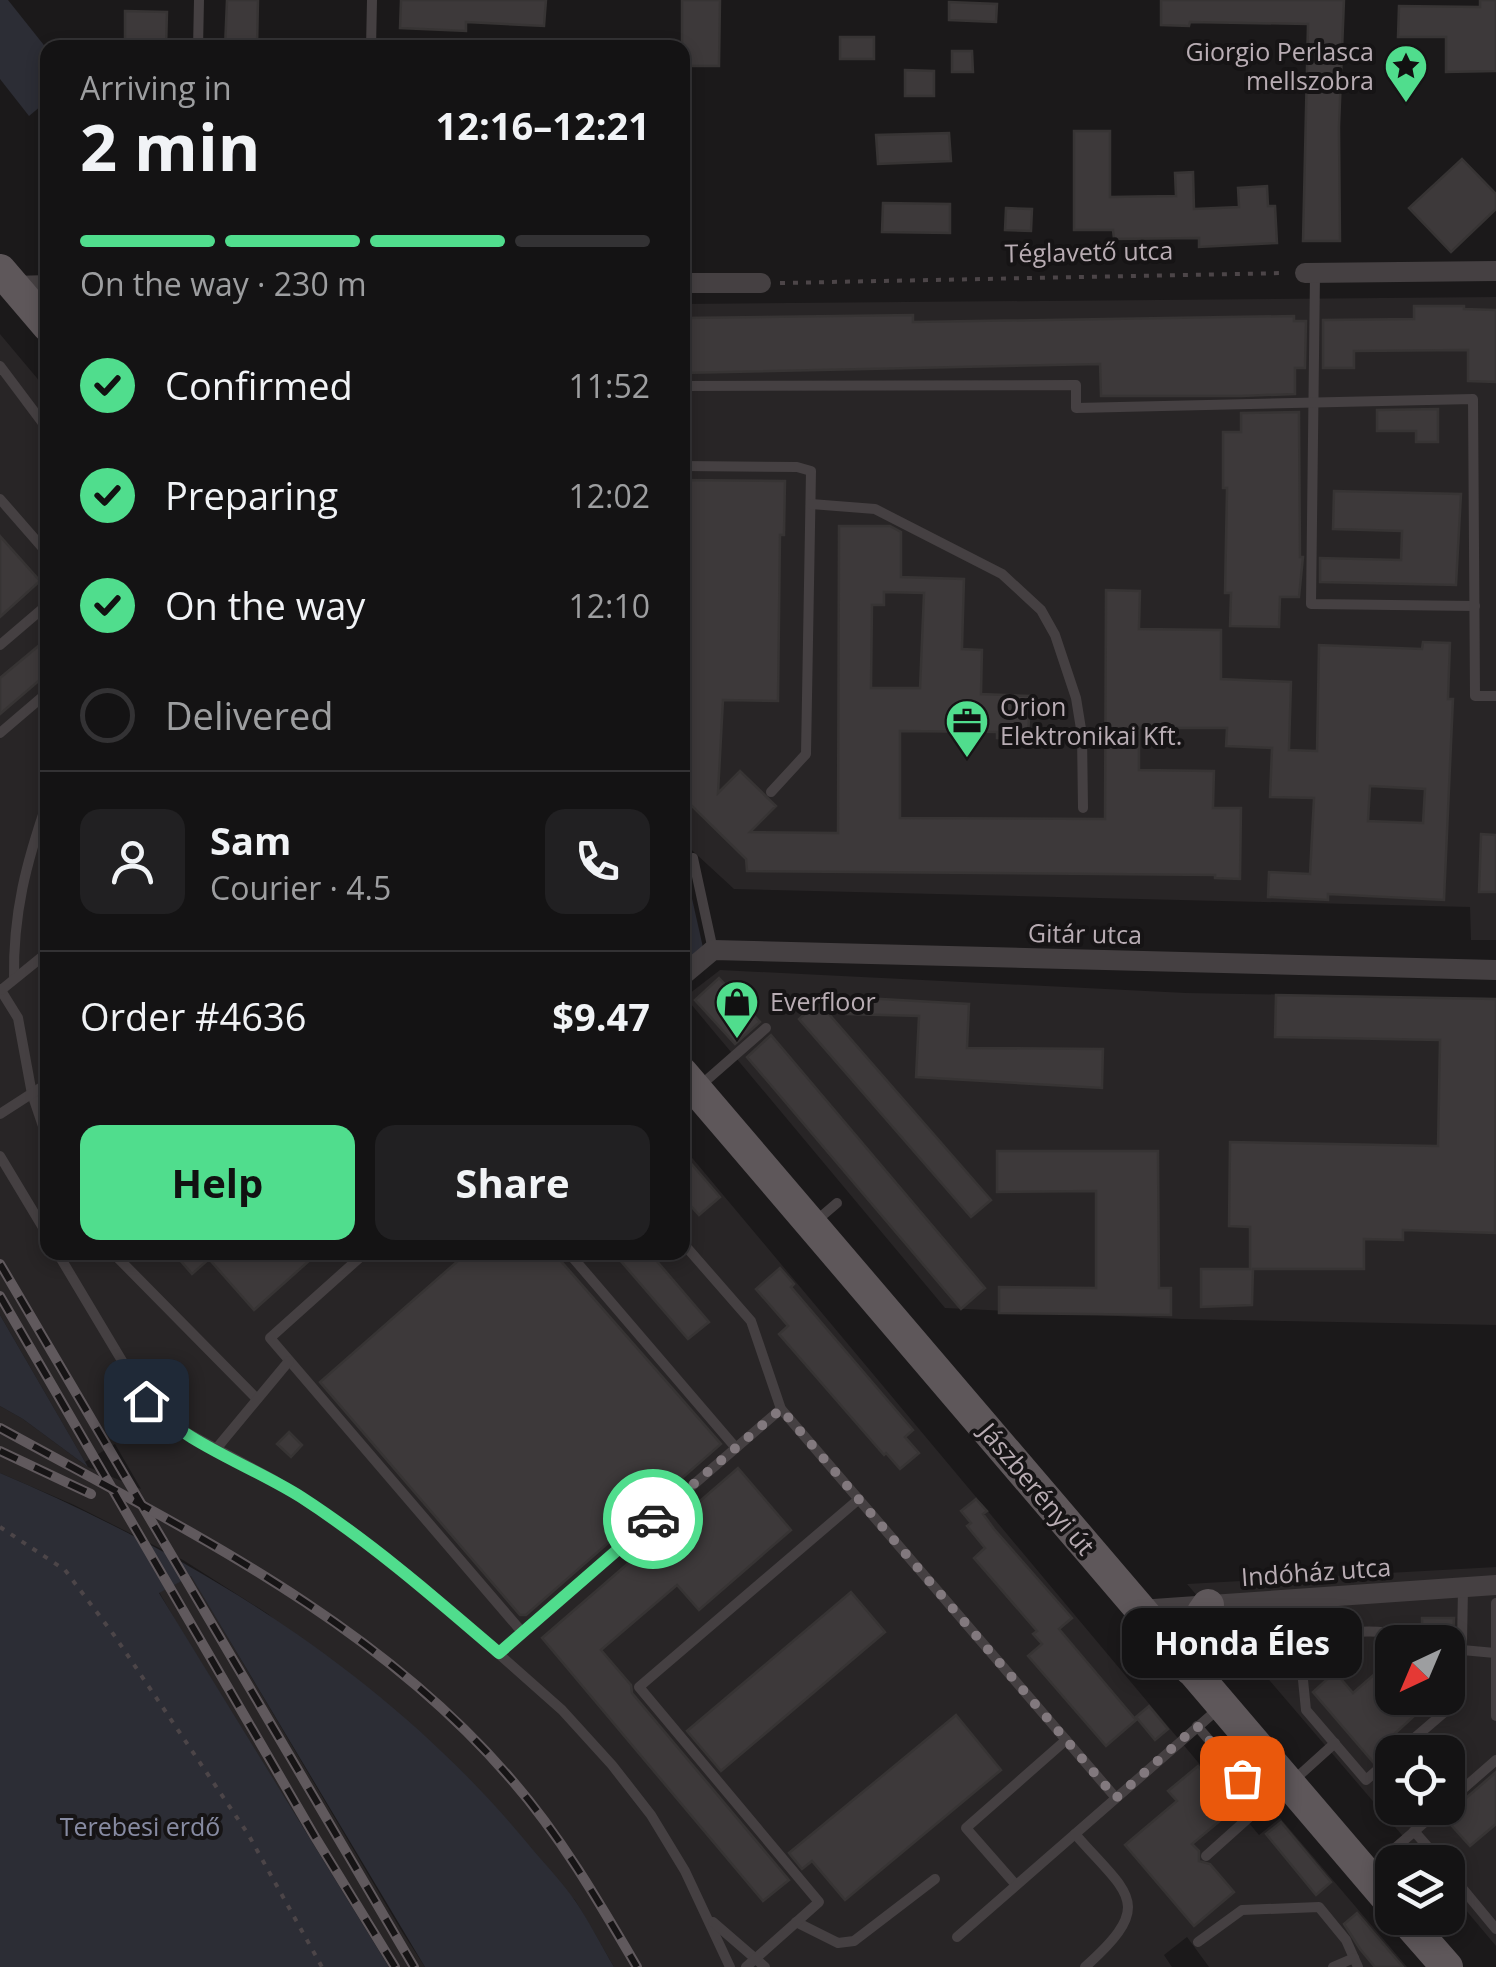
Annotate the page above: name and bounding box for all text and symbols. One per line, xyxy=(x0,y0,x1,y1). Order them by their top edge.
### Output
place label: Giorgio Perlasca mellszobra xyxy=(1186,34,1374,97)
place icon: Giorgio Perlasca mellszobra xyxy=(1383,43,1429,104)
text: Arriving in xyxy=(80,66,232,109)
text: 12:16–12:21 xyxy=(436,99,650,151)
text: 2 min xyxy=(80,102,260,190)
street label: Téglavető utca xyxy=(1004,233,1174,269)
text: On the way · 230 m xyxy=(80,262,367,305)
icon: check xyxy=(80,358,135,413)
text: Confirmed xyxy=(165,359,353,411)
text: 11:52 xyxy=(568,364,650,407)
icon: check xyxy=(80,468,135,523)
text: Preparing xyxy=(165,469,338,521)
text: 12:02 xyxy=(568,474,650,517)
icon: check xyxy=(80,578,135,633)
text: On the way xyxy=(165,579,365,631)
text: 12:10 xyxy=(568,584,650,627)
text: Delivered xyxy=(165,689,334,741)
place label: Orion Elektronikai Kft. xyxy=(1000,689,1182,752)
office icon: Orion Elektronikai Kft. xyxy=(944,698,990,759)
button: person xyxy=(80,809,185,914)
button: phone xyxy=(545,809,650,914)
text: Sam xyxy=(210,814,291,866)
text: Courier · 4.5 xyxy=(210,866,391,909)
street label: Gitár utca xyxy=(1028,915,1142,951)
shop icon: Everfloor xyxy=(714,979,760,1040)
place label: Everfloor xyxy=(770,984,876,1018)
text: Order #4636 xyxy=(80,990,307,1042)
text: $9.47 xyxy=(552,990,650,1042)
button: Help xyxy=(80,1125,355,1240)
button: Share xyxy=(375,1125,650,1240)
pin xyxy=(104,1359,189,1444)
icon: home xyxy=(119,1374,174,1429)
street label: Jászberényi út xyxy=(971,1414,1103,1562)
courier xyxy=(603,1469,703,1569)
icon: car xyxy=(626,1492,681,1547)
street label: Indóház utca xyxy=(1240,1549,1392,1593)
callout: Honda Éles xyxy=(1122,1608,1362,1678)
text: Honda Éles xyxy=(1154,1621,1330,1664)
north arrow xyxy=(1375,1625,1465,1715)
map controls xyxy=(1375,1625,1465,1935)
button: locate xyxy=(1375,1735,1465,1825)
pin xyxy=(1200,1736,1285,1821)
icon: bag xyxy=(1215,1751,1270,1806)
park label: Terebesi erdő xyxy=(60,1809,220,1843)
button: layers xyxy=(1375,1845,1465,1935)

